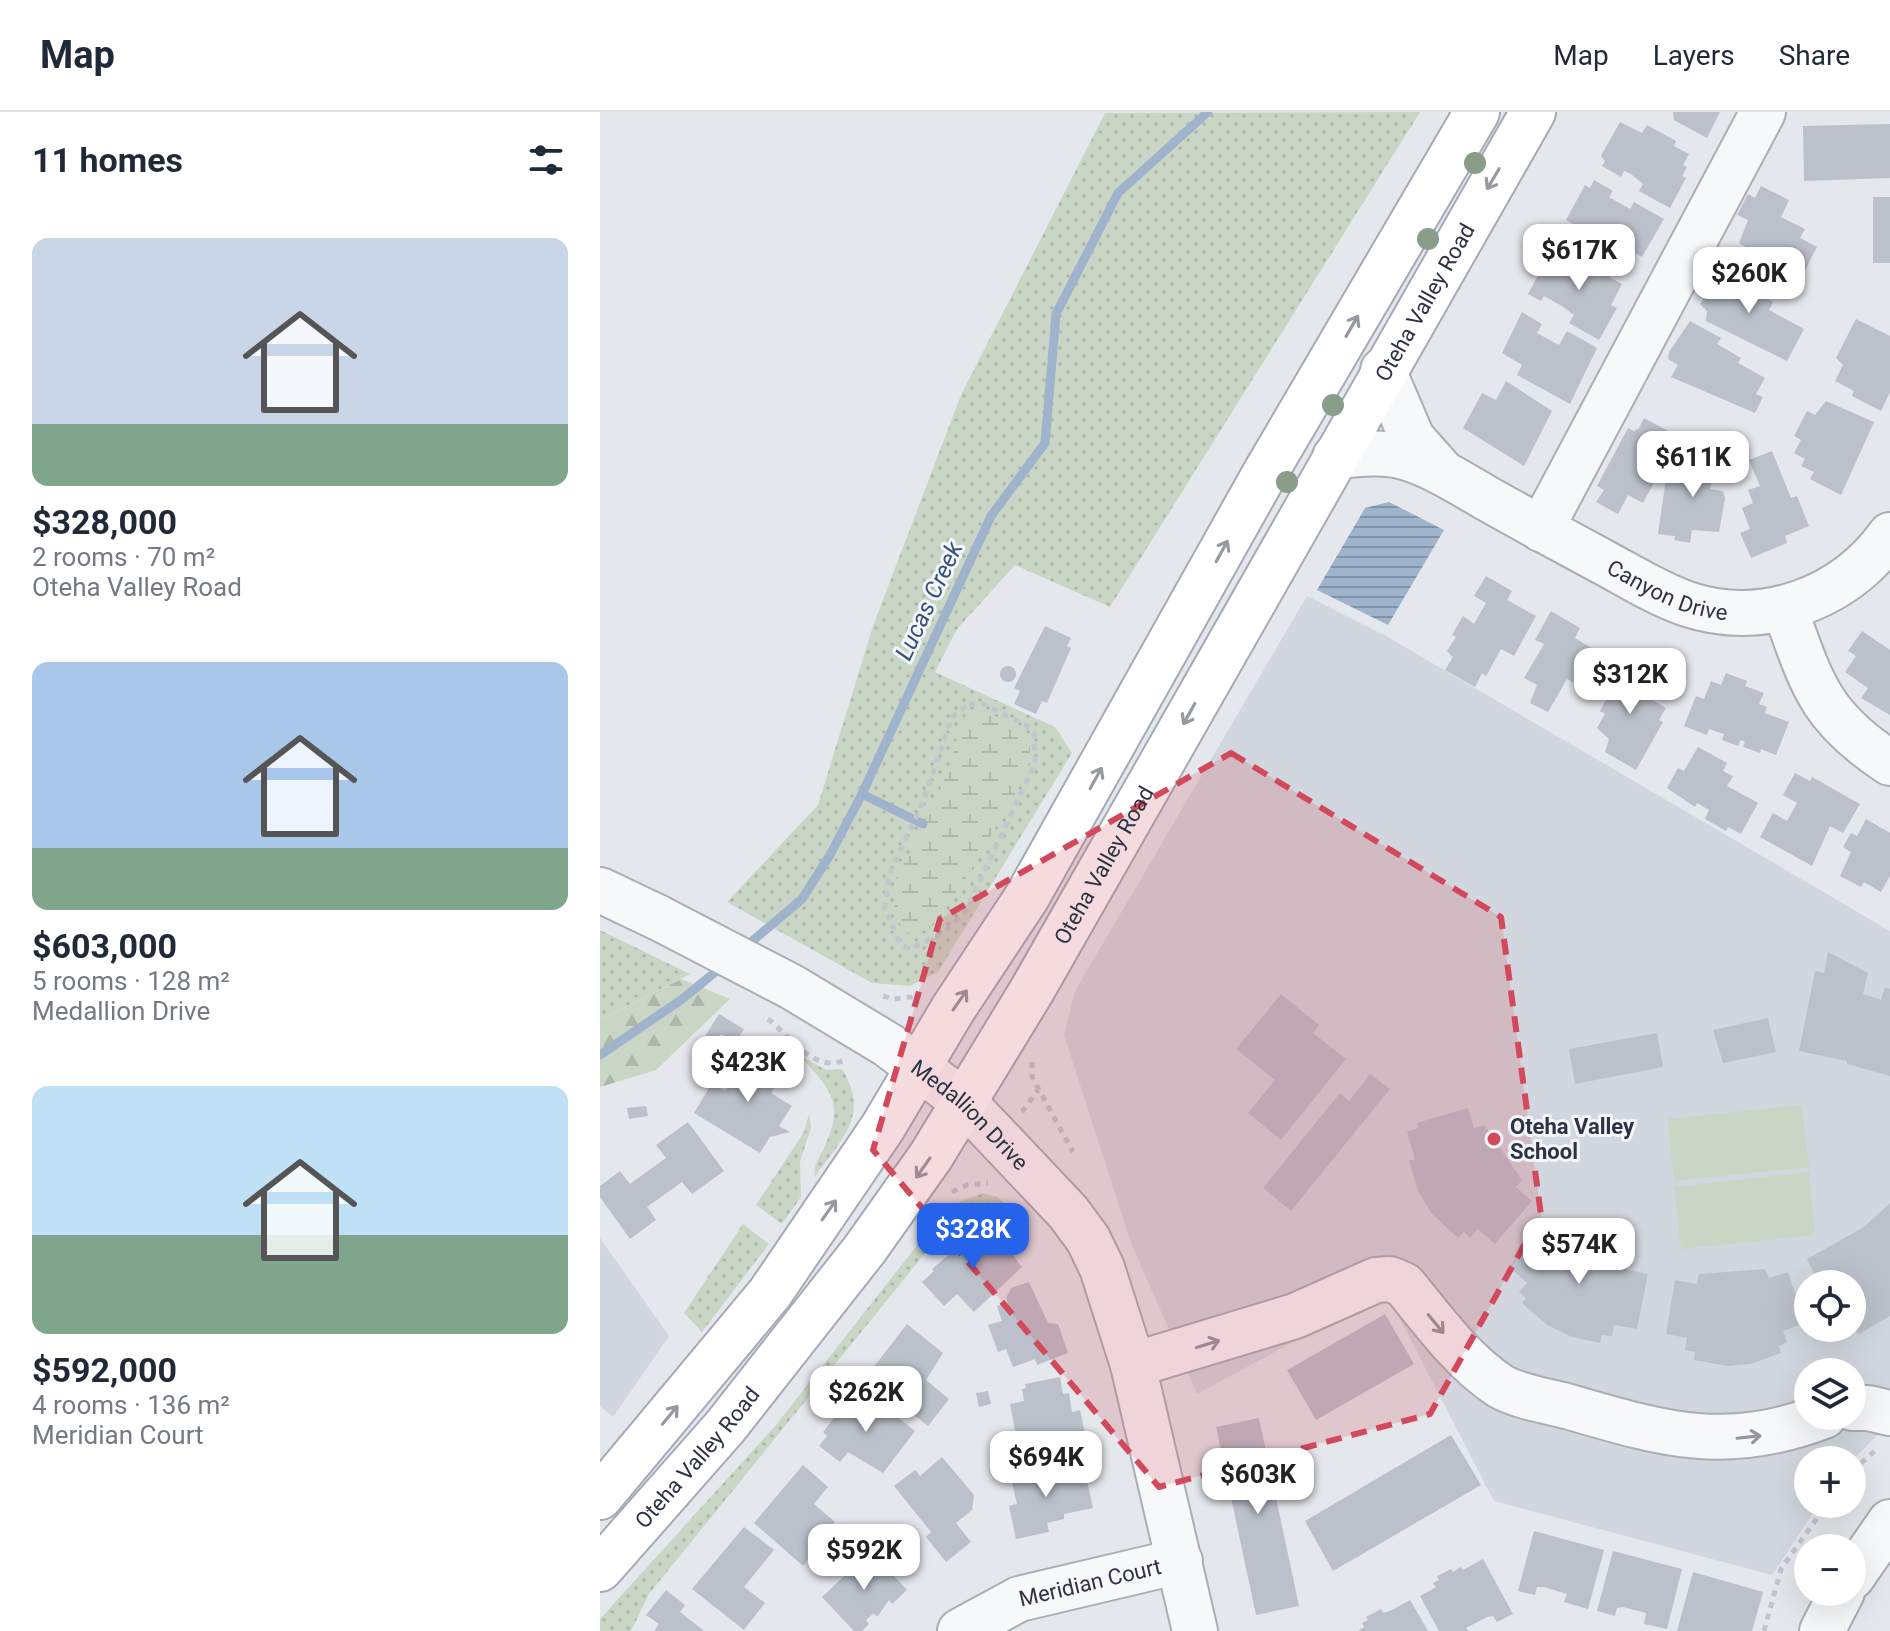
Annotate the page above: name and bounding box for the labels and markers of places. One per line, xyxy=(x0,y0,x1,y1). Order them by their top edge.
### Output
pin: $617K xyxy=(1523,224,1635,292)
pin: $260K xyxy=(1693,247,1805,315)
pin: $611K xyxy=(1637,431,1749,499)
pin: $312K xyxy=(1574,648,1686,716)
pin: $423K xyxy=(692,1036,804,1104)
place label: Oteha Valley School xyxy=(1510,1114,1635,1164)
marker: Oteha Valley School xyxy=(1485,1130,1503,1148)
pin: $328K xyxy=(917,1203,1029,1271)
pin: $574K xyxy=(1523,1218,1635,1286)
pin: $262K xyxy=(810,1366,922,1434)
pin: $694K xyxy=(990,1431,1102,1499)
pin: $603K xyxy=(1202,1448,1314,1516)
pin: $592K xyxy=(808,1524,920,1592)

